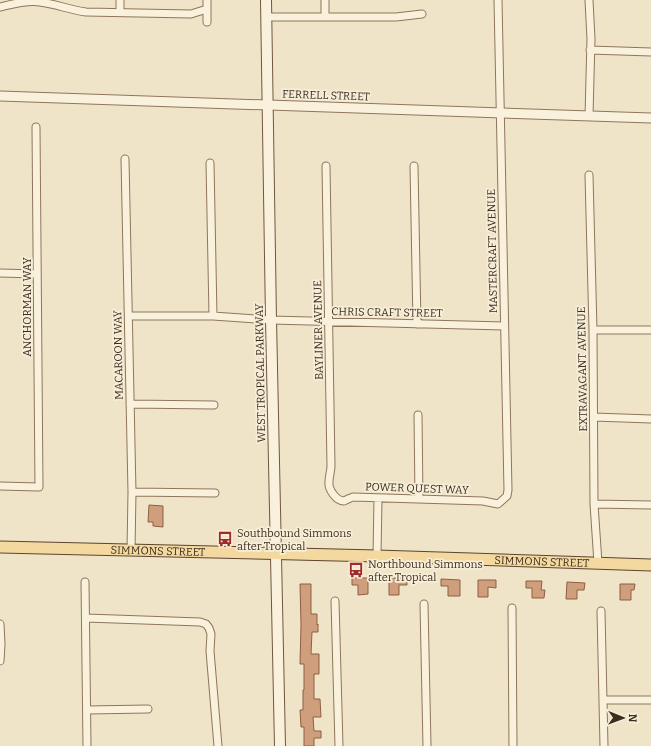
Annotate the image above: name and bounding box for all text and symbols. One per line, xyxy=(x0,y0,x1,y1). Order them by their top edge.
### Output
street label: FERRELL STREET xyxy=(282,87,371,104)
street label: MASTERCRAFT AVENUE xyxy=(485,189,500,313)
street label: ANCHORMAN WAY xyxy=(21,256,34,357)
street label: BAYLINER AVENUE xyxy=(311,280,326,380)
street label: WEST TROPICAL PARKWAY xyxy=(253,302,268,443)
street label: CHRIS CRAFT STREET xyxy=(331,305,443,320)
street label: EXTRAVAGANT AVENUE xyxy=(575,306,590,432)
street label: MACAROON WAY xyxy=(111,309,126,400)
street label: POWER QUEST WAY xyxy=(365,480,470,497)
place label: Southbound Simmons after Tropical xyxy=(237,527,352,553)
bus stop icon: Southbound Simmons after Tropical xyxy=(216,530,234,548)
street label: SIMMONS STREET xyxy=(110,544,206,559)
street label: SIMMONS STREET xyxy=(494,554,590,570)
place label: Northbound Simmons after Tropical xyxy=(368,558,483,584)
bus stop icon: Northbound Simmons after Tropical xyxy=(347,561,365,579)
north arrow xyxy=(603,698,643,738)
text: N xyxy=(626,714,639,723)

